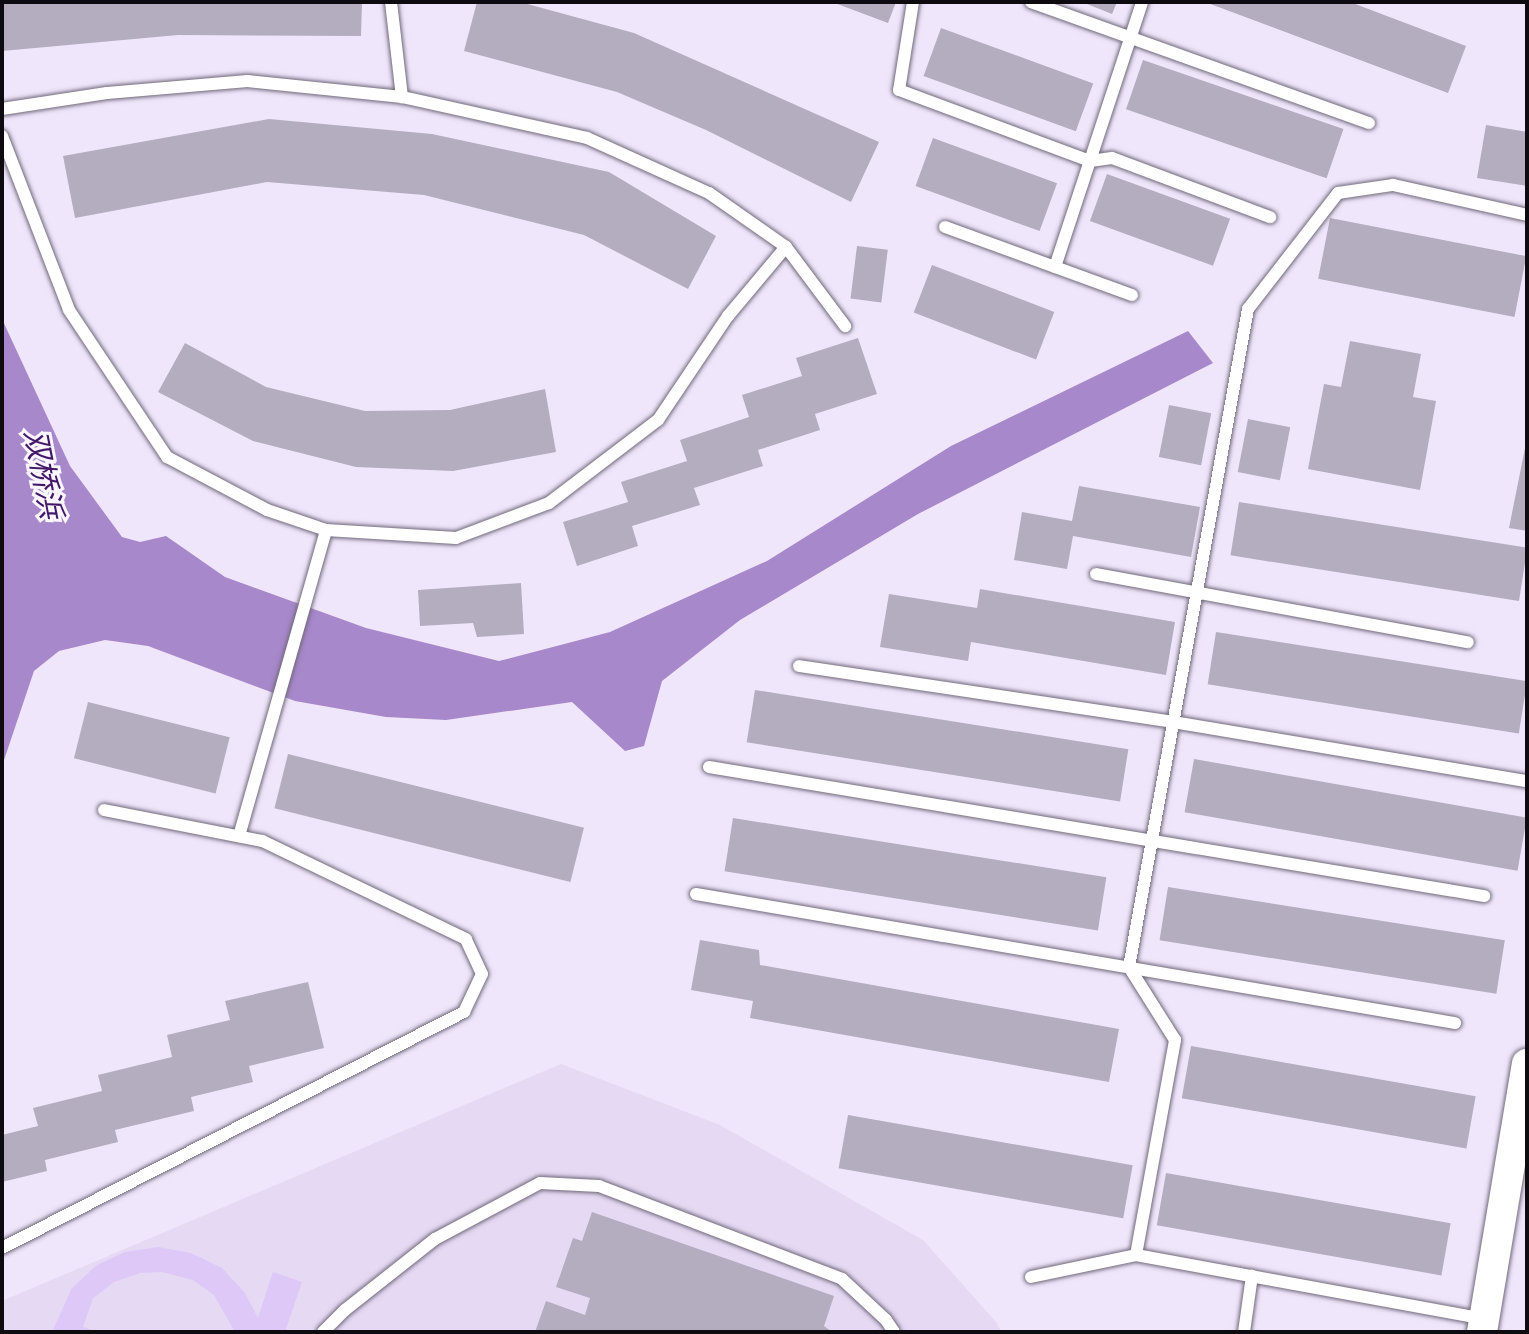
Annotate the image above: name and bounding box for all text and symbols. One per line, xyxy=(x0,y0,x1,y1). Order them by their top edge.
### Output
water label: 双桥浜 xyxy=(17,426,69,522)

